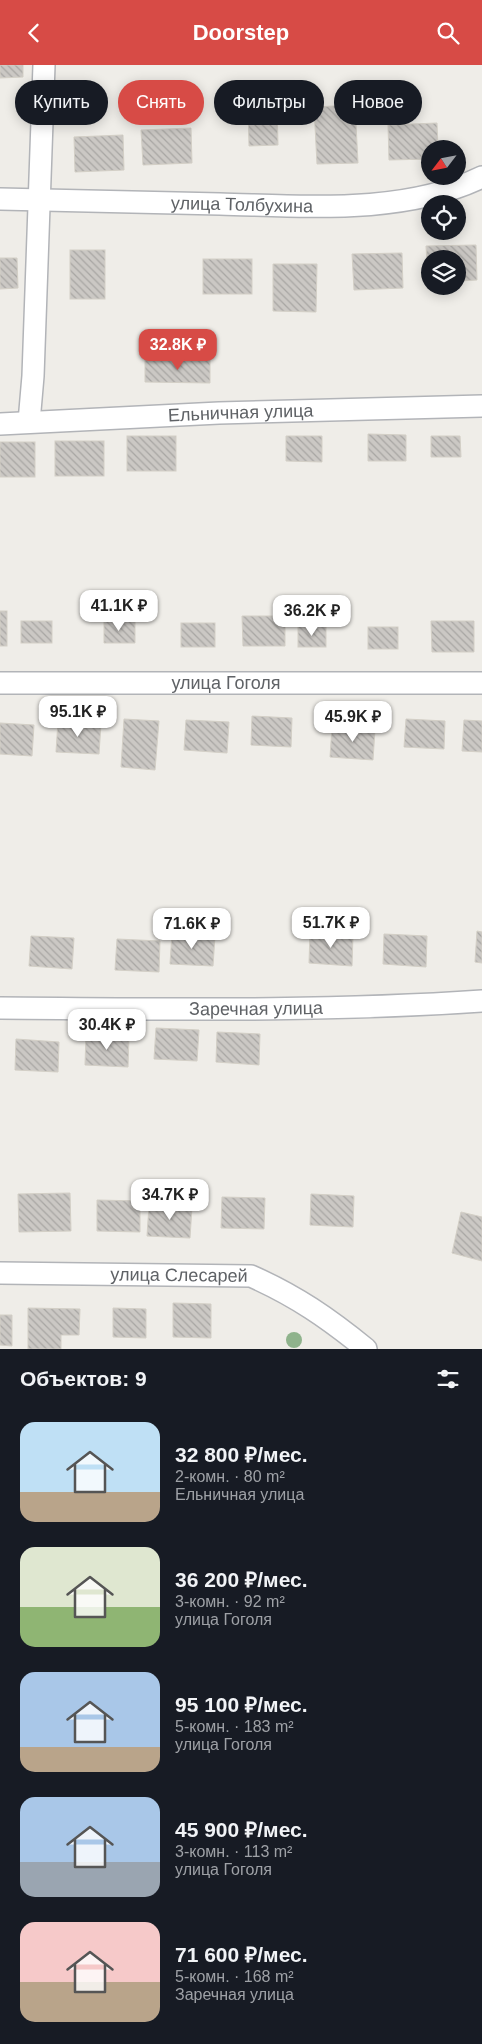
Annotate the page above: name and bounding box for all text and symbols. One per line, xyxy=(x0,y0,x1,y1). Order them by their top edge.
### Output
icon: back xyxy=(20,19,48,47)
icon: search xyxy=(434,19,462,47)
text: Doorstep xyxy=(193,20,289,45)
chip: Купить xyxy=(15,80,108,125)
chip: Снять xyxy=(118,80,204,125)
chip: Фильтры xyxy=(214,80,324,125)
chip: Новое xyxy=(334,80,422,125)
north arrow xyxy=(421,140,466,185)
map controls xyxy=(421,140,466,295)
street label: улица Толбухина xyxy=(171,193,314,216)
button: locate xyxy=(421,195,466,240)
button: layers xyxy=(421,250,466,295)
pin: 32.8K ₽ xyxy=(132,329,224,371)
text: 32.8K ₽ xyxy=(150,336,206,353)
street label: Ельничная улица xyxy=(167,400,315,426)
pin: 41.1K ₽ xyxy=(73,589,165,632)
pin: 36.2K ₽ xyxy=(266,595,358,637)
text: 41.1K ₽ xyxy=(91,597,147,614)
text: 36.2K ₽ xyxy=(284,602,340,619)
street label: улица Гоголя xyxy=(171,673,281,693)
pin: 95.1K ₽ xyxy=(32,695,124,738)
pin: 45.9K ₽ xyxy=(307,701,399,743)
text: 95.1K ₽ xyxy=(50,703,106,720)
text: 45.9K ₽ xyxy=(325,708,381,725)
pin: 71.6K ₽ xyxy=(146,907,238,950)
pin: 51.7K ₽ xyxy=(285,907,377,949)
text: 51.7K ₽ xyxy=(303,914,359,931)
text: 71.6K ₽ xyxy=(164,915,220,932)
street label: Заречная улица xyxy=(189,998,324,1019)
pin: 30.4K ₽ xyxy=(61,1009,153,1051)
text: 30.4K ₽ xyxy=(79,1016,135,1033)
pin: 34.7K ₽ xyxy=(124,1179,216,1221)
text: 34.7K ₽ xyxy=(142,1186,198,1203)
street label: улица Слесарей xyxy=(110,1264,248,1286)
icon: filters xyxy=(434,1365,462,1393)
text: Объектов: 9 xyxy=(20,1367,147,1390)
icon: home xyxy=(60,1442,120,1502)
text: 32 800 ₽/мес. xyxy=(175,1443,308,1466)
text: 2-комн. · 80 m² xyxy=(175,1468,285,1485)
text: Ельничная улица xyxy=(175,1486,304,1503)
icon: home xyxy=(60,1567,120,1627)
text: 36 200 ₽/мес. xyxy=(175,1568,308,1591)
text: 3-комн. · 92 m² xyxy=(175,1593,285,1610)
text: улица Гоголя xyxy=(175,1611,272,1628)
icon: home xyxy=(60,1692,120,1752)
text: 95 100 ₽/мес. xyxy=(175,1693,308,1716)
text: 5-комн. · 183 m² xyxy=(175,1718,294,1735)
text: улица Гоголя xyxy=(175,1736,272,1753)
icon: home xyxy=(60,1817,120,1877)
text: 45 900 ₽/мес. xyxy=(175,1818,308,1841)
text: 3-комн. · 113 m² xyxy=(175,1843,292,1860)
text: улица Гоголя xyxy=(175,1861,272,1878)
icon: home xyxy=(60,1942,120,2002)
text: 71 600 ₽/мес. xyxy=(175,1943,308,1966)
text: 5-комн. · 168 m² xyxy=(175,1968,294,1985)
text: Заречная улица xyxy=(175,1986,294,2003)

